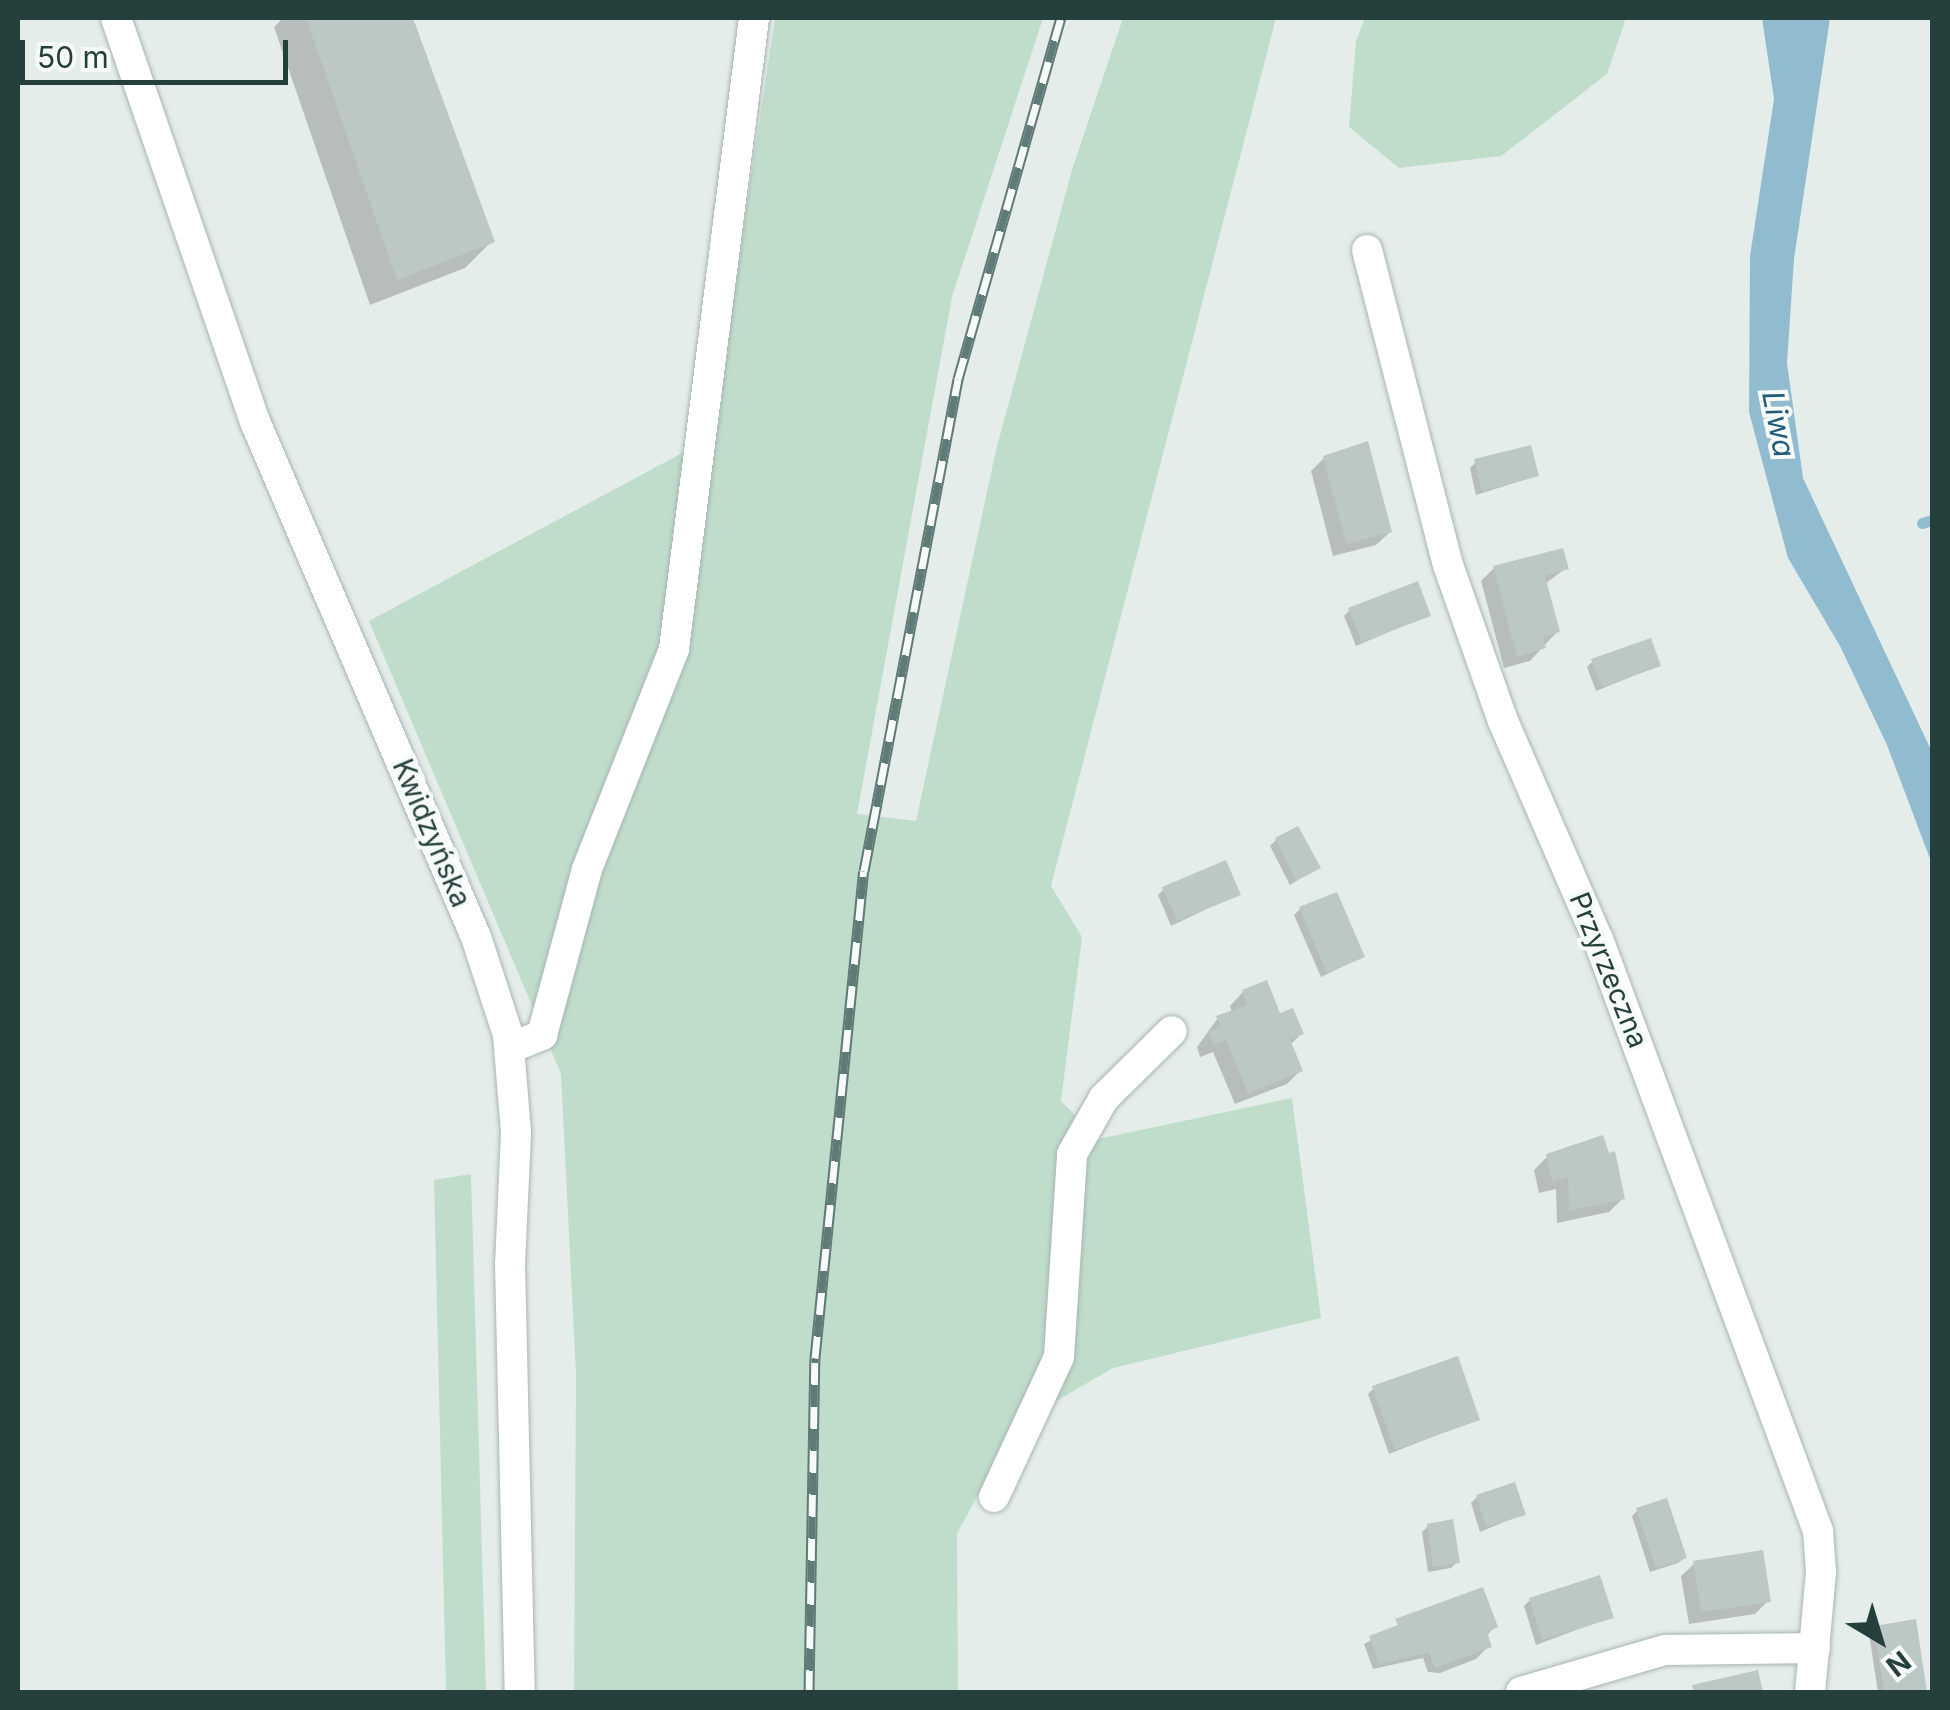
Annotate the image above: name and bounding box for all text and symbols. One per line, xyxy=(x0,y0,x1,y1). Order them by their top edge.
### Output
scale bar xyxy=(25,20,292,82)
text: 50 m xyxy=(37,39,109,75)
water label: Liwa xyxy=(1755,388,1803,460)
street label: Kwidzyńska xyxy=(386,754,478,912)
street label: Przyrzeczna xyxy=(1563,887,1655,1053)
north arrow xyxy=(1830,1590,1930,1690)
text: N xyxy=(1880,1644,1917,1684)

